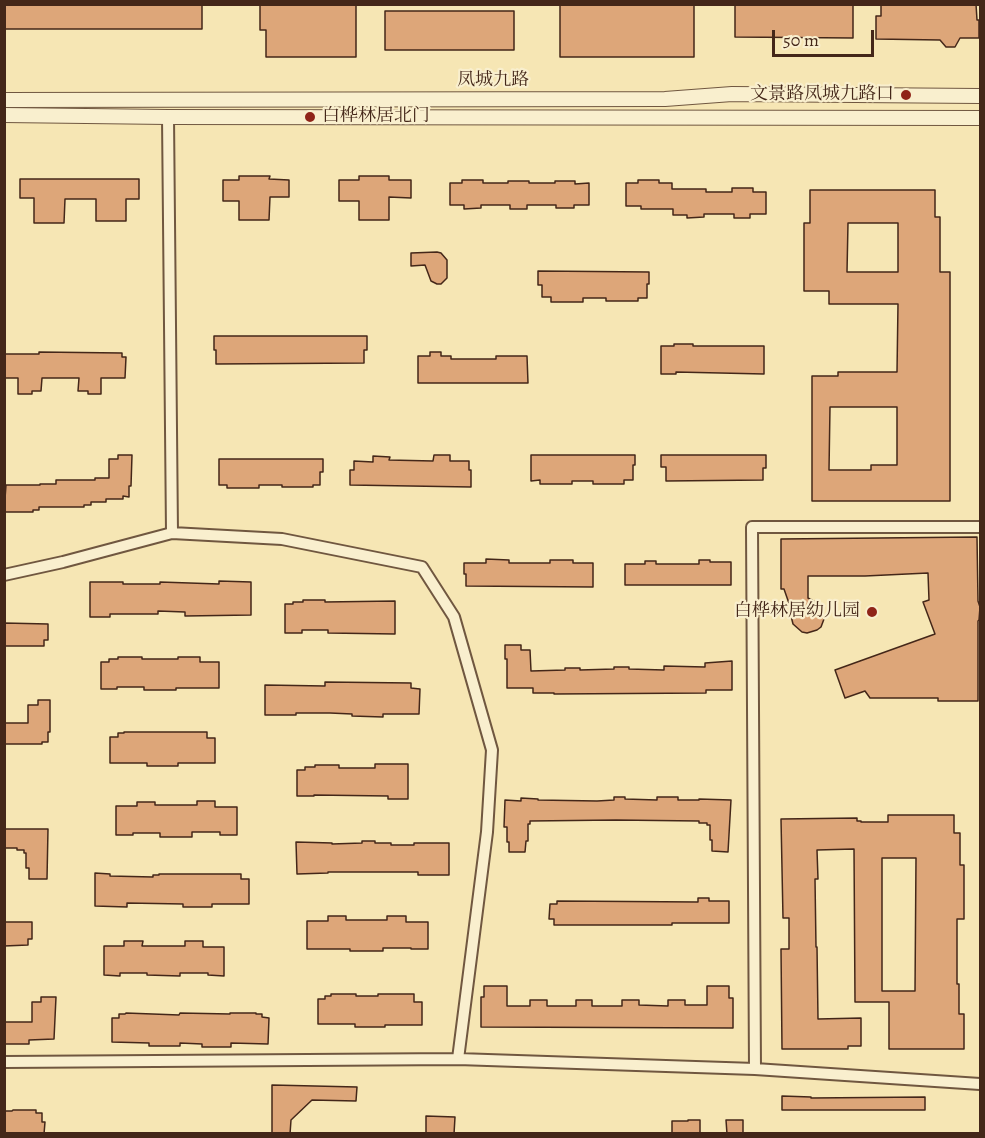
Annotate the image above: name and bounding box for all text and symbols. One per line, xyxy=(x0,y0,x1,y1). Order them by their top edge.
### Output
scale bar xyxy=(775,18,877,56)
text: 50 m xyxy=(783,28,819,52)
street label: 凤城九路 xyxy=(457,70,529,92)
place label: 文景路凤城九路口 xyxy=(750,84,894,106)
marker: 文景路凤城九路口 xyxy=(899,88,913,102)
place label: 白桦林居北门 xyxy=(322,106,430,128)
marker: 白桦林居北门 xyxy=(303,110,317,124)
place label: 白桦林居幼儿园 xyxy=(734,601,860,623)
marker: 白桦林居幼儿园 xyxy=(865,605,879,619)

